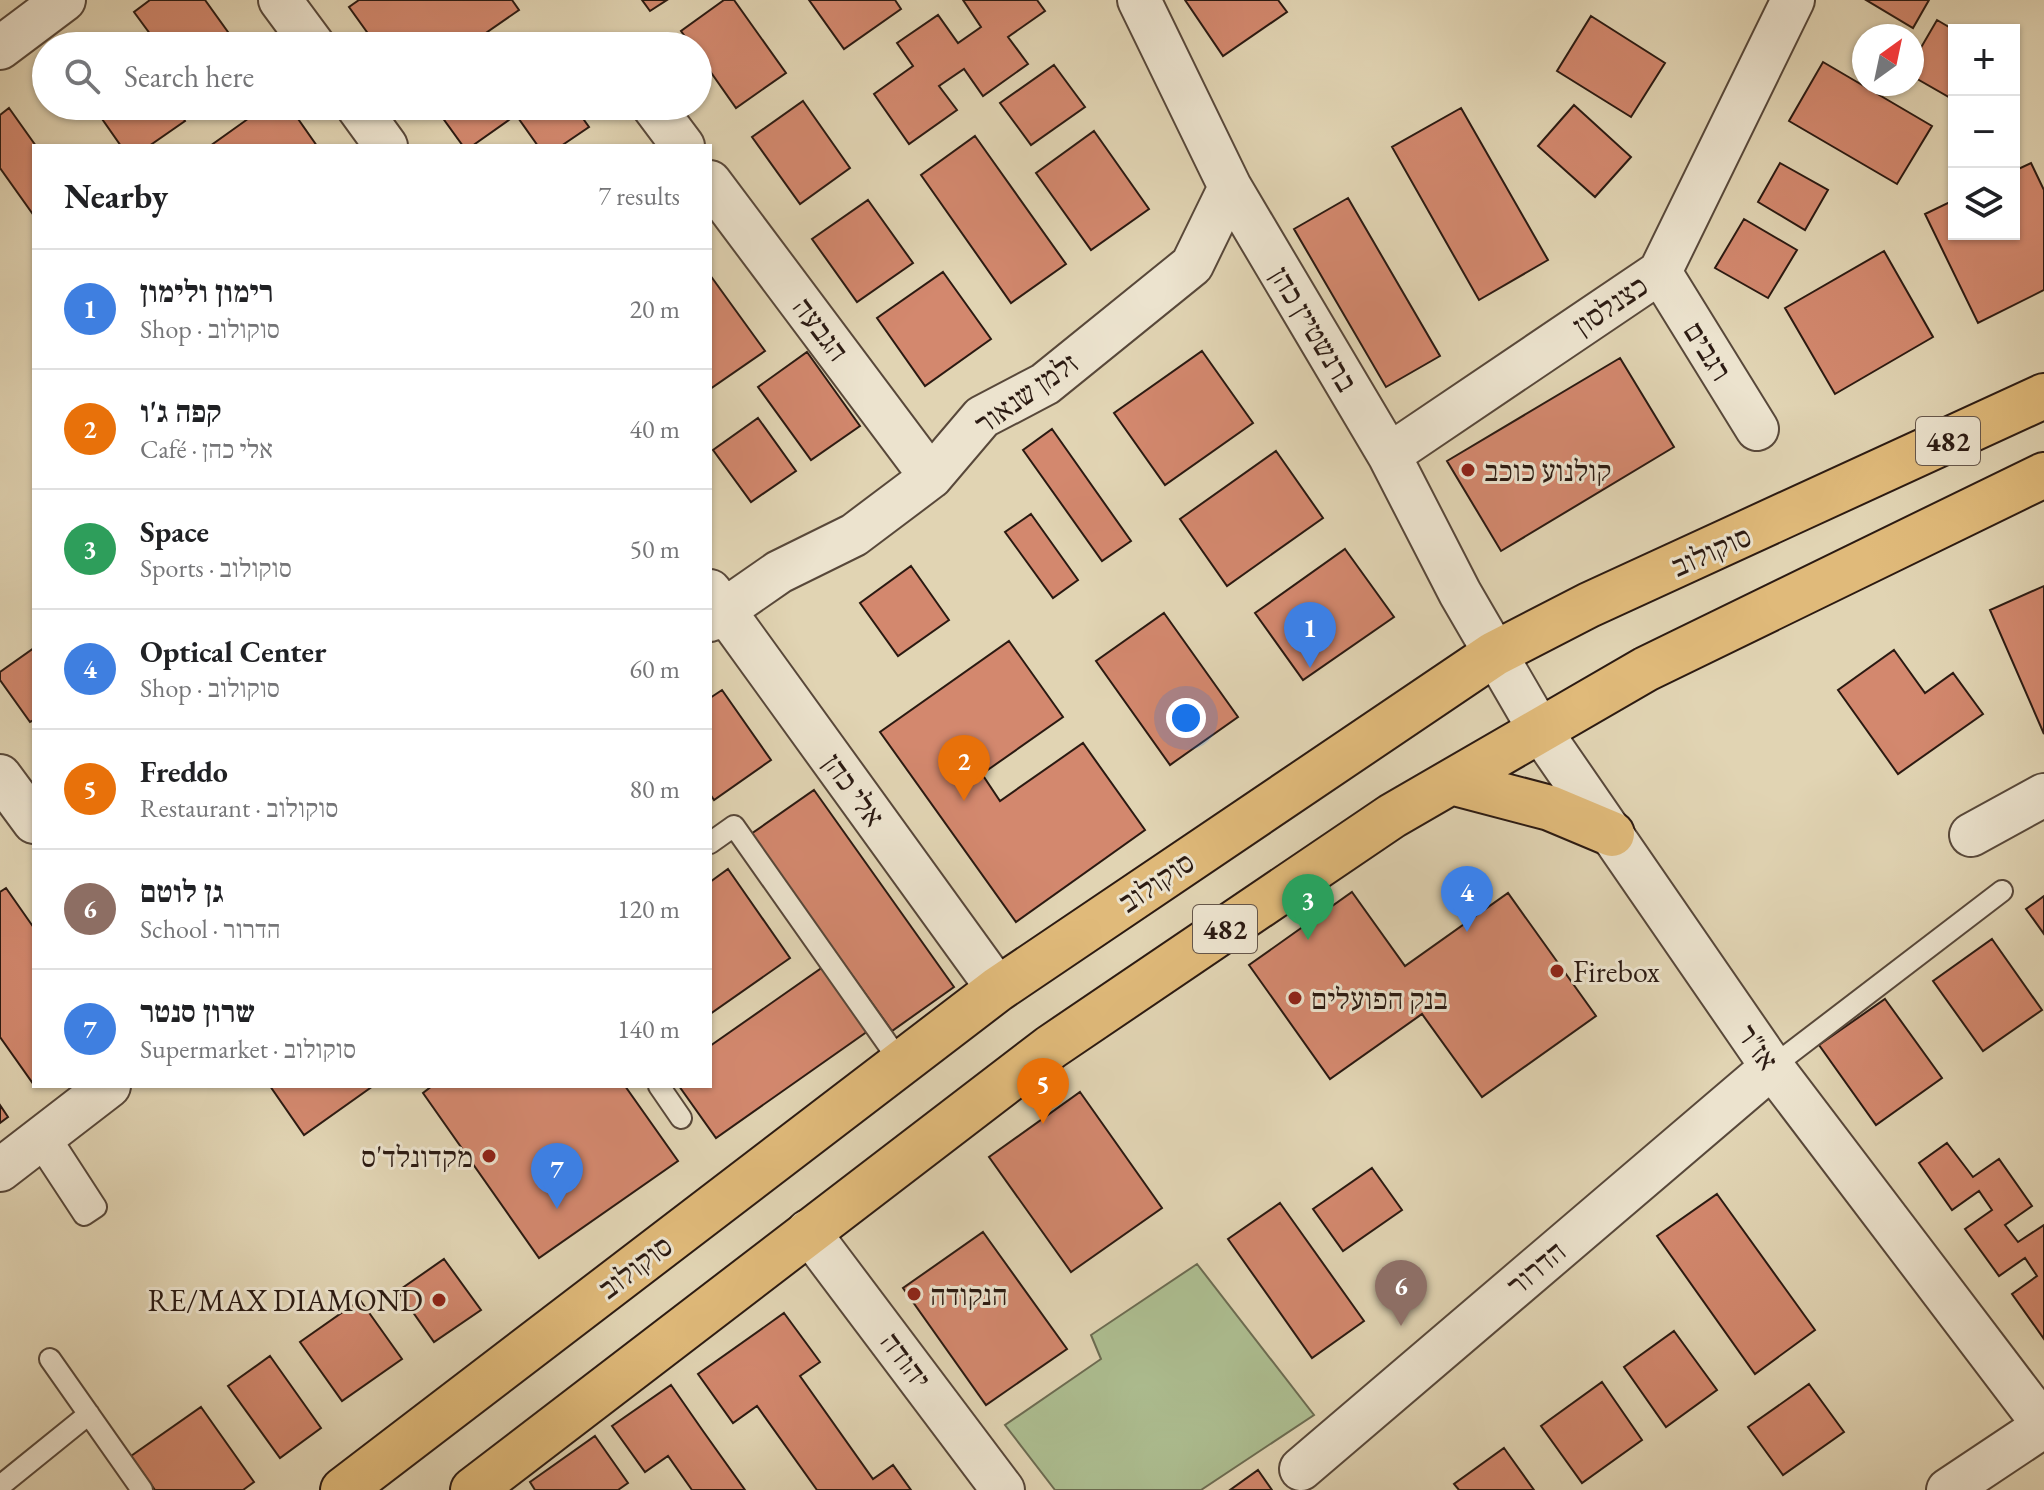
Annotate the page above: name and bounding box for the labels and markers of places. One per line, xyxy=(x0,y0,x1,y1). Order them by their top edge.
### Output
place label: קולנוע כוכב xyxy=(1484,451,1612,490)
marker: קולנוע כוכב xyxy=(1459,461,1477,479)
pin: 1 xyxy=(1284,602,1336,668)
pin: 2 xyxy=(938,735,990,801)
pin: 4 xyxy=(1441,866,1493,932)
pin: 3 xyxy=(1282,874,1334,940)
place label: Firebox xyxy=(1573,952,1660,991)
marker: Firebox xyxy=(1548,962,1566,980)
place label: בנק הפועלים xyxy=(1311,979,1448,1018)
marker: בנק הפועלים xyxy=(1286,989,1304,1007)
pin: 5 xyxy=(1017,1058,1069,1124)
place label: מקדונלד'ס xyxy=(361,1137,473,1176)
pin: 7 xyxy=(531,1143,583,1209)
marker: מקדונלד'ס xyxy=(480,1147,498,1165)
pin: 6 xyxy=(1375,1260,1427,1326)
place label: הנקודה xyxy=(930,1275,1008,1314)
place label: RE/MAX DIAMOND xyxy=(148,1281,423,1320)
marker: הנקודה xyxy=(905,1285,923,1303)
marker: RE/MAX DIAMOND xyxy=(430,1291,448,1309)

